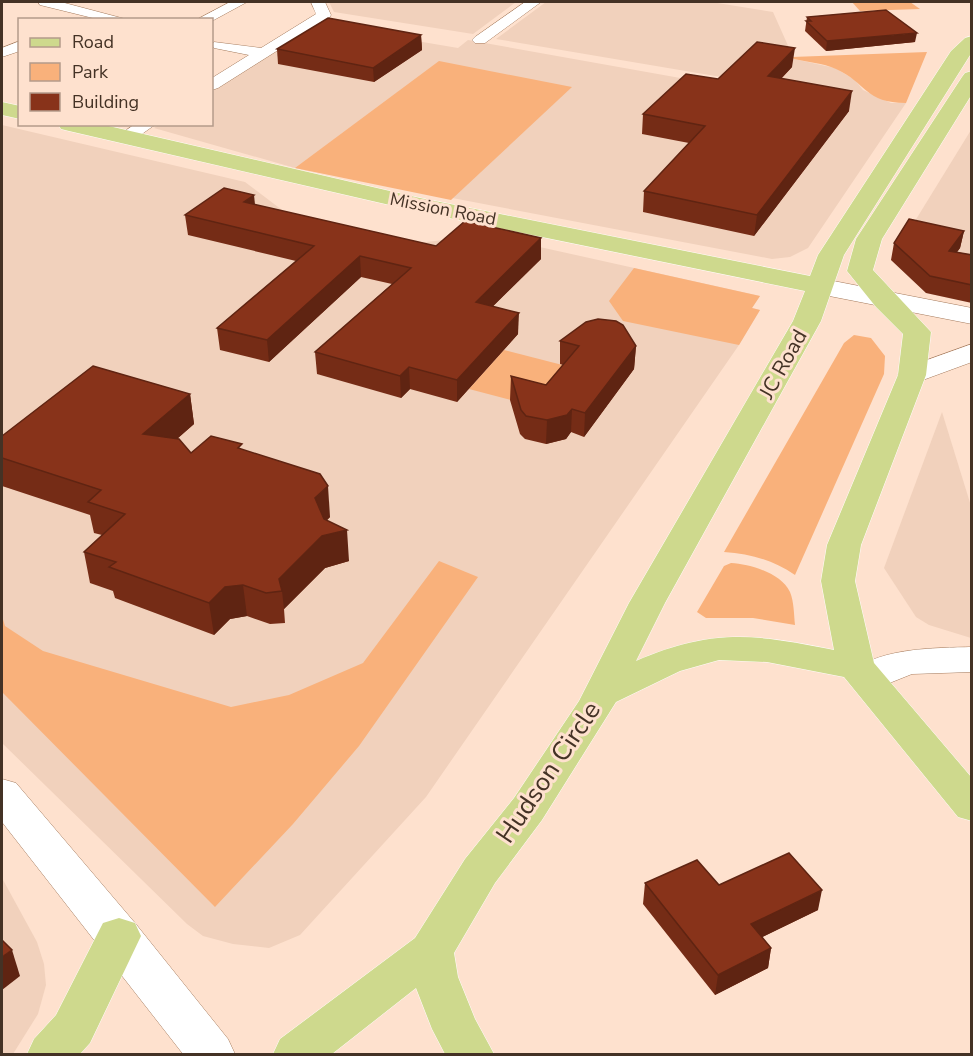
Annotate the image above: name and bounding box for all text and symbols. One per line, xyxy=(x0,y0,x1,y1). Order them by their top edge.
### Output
legend xyxy=(18,18,213,126)
text: Road xyxy=(72,30,114,54)
text: Park xyxy=(72,60,109,84)
text: Building xyxy=(72,90,139,114)
street label: Mission Road xyxy=(388,187,498,231)
street label: JC Road xyxy=(752,324,813,405)
street label: Hudson Circle xyxy=(488,694,609,850)

